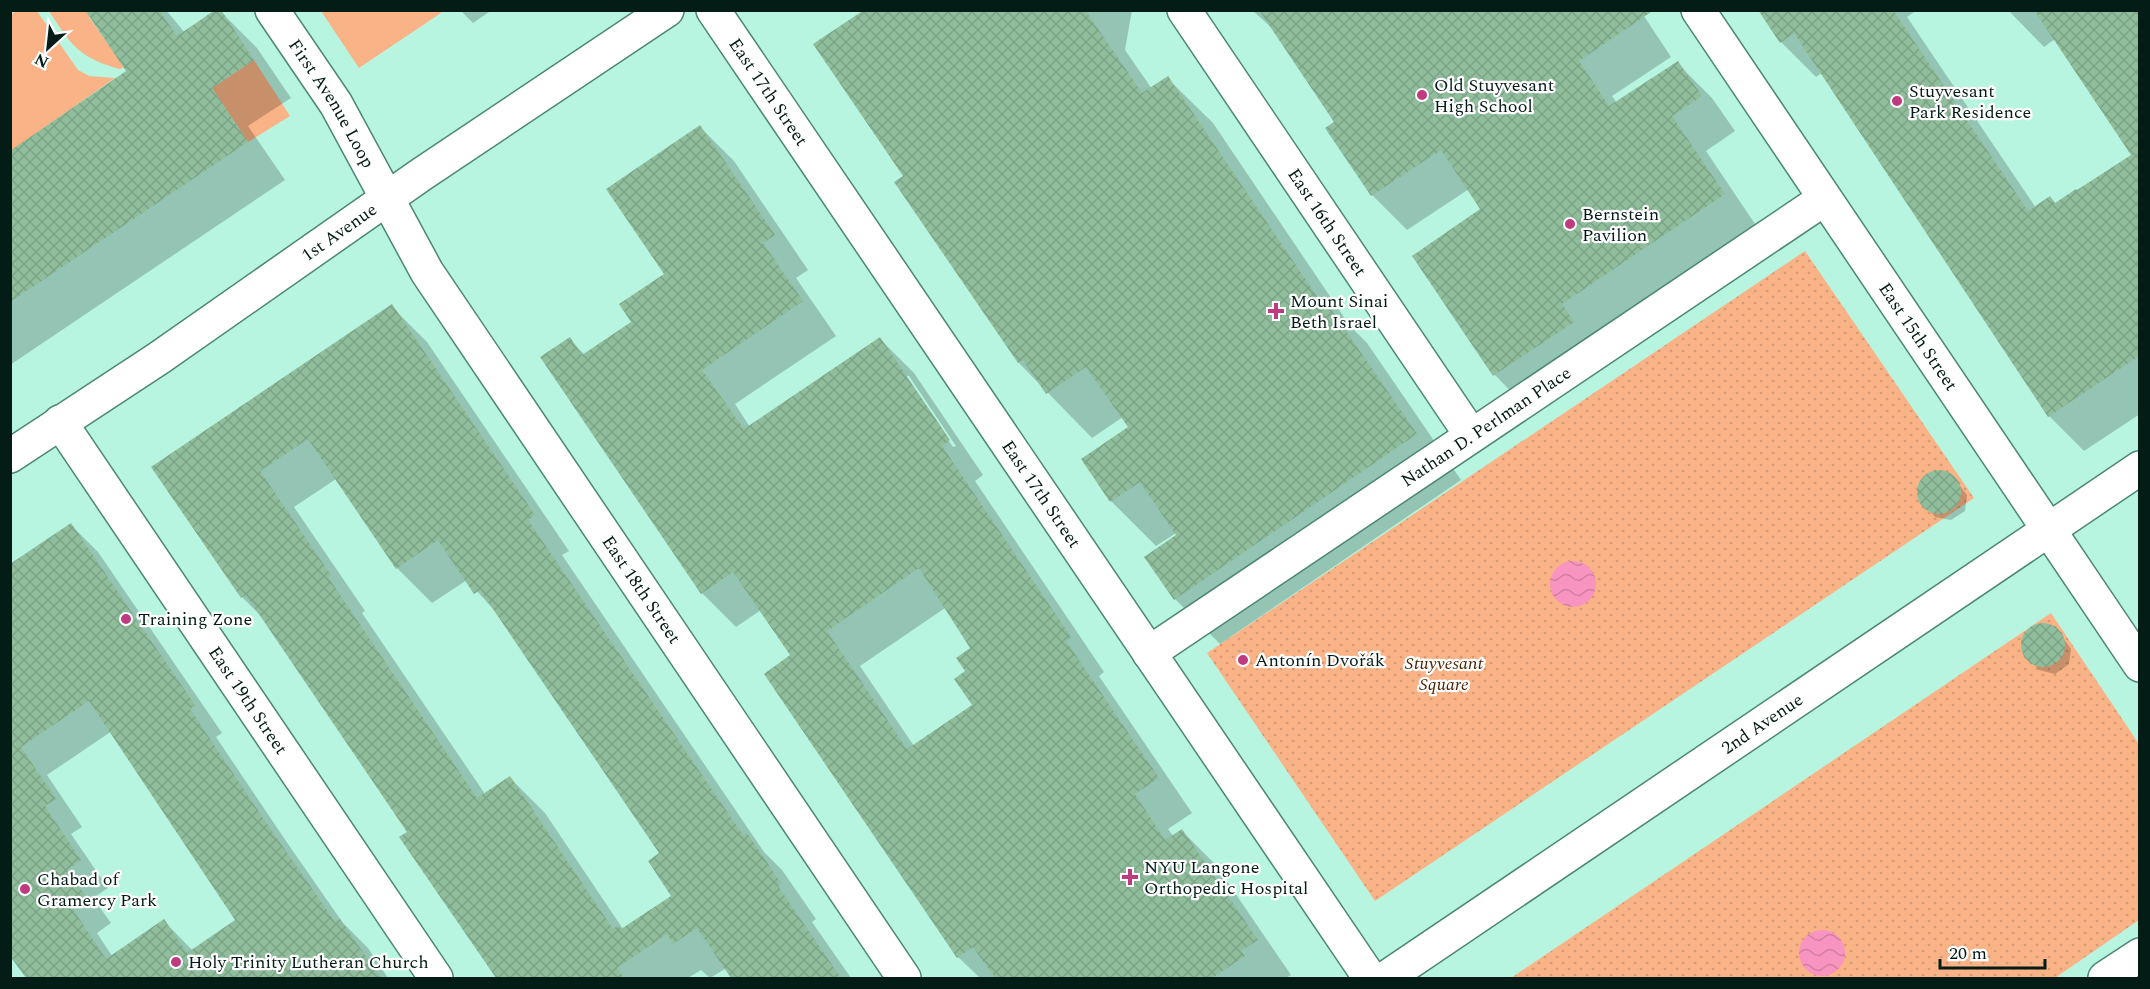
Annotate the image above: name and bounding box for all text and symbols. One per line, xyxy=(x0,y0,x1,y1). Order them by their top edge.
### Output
north arrow xyxy=(18,18,78,78)
street label: East 17th Street xyxy=(722,33,815,152)
street label: First Avenue Loop xyxy=(281,34,381,173)
text: N xyxy=(30,47,53,74)
place label: Old Stuyvesant High School xyxy=(1434,72,1554,120)
place label: Stuyvesant Park Residence xyxy=(1909,78,2031,126)
marker: Old Stuyvesant High School xyxy=(1415,88,1429,102)
marker: Stuyvesant Park Residence xyxy=(1890,94,1904,108)
street label: East 16th Street xyxy=(1280,163,1373,282)
street label: 1st Avenue xyxy=(296,197,383,268)
place label: Bernstein Pavilion xyxy=(1582,201,1659,249)
marker: Bernstein Pavilion xyxy=(1563,217,1577,231)
street label: East 15th Street xyxy=(1872,277,1964,397)
place label: Mount Sinai Beth Israel xyxy=(1290,288,1388,336)
marker: Mount Sinai Beth Israel xyxy=(1267,302,1285,320)
street label: Nathan D. Perlman Place xyxy=(1396,360,1577,494)
street label: East 17th Street xyxy=(995,435,1088,554)
street label: East 18th Street xyxy=(595,530,687,649)
place label: Training Zone xyxy=(138,606,252,633)
marker: Training Zone xyxy=(119,612,133,626)
street label: East 19th Street xyxy=(201,641,294,760)
place label: Antonín Dvořák xyxy=(1255,647,1385,674)
park label: Stuyvesant Square xyxy=(1405,650,1483,698)
marker: Antonín Dvořák xyxy=(1236,653,1250,667)
street label: 2nd Avenue xyxy=(1716,687,1809,761)
place label: NYU Langone Orthopedic Hospital xyxy=(1144,854,1308,902)
place label: Chabad of Gramercy Park xyxy=(37,866,157,914)
marker: NYU Langone Orthopedic Hospital xyxy=(1121,868,1139,886)
marker: Chabad of Gramercy Park xyxy=(18,882,32,896)
scale bar xyxy=(1940,932,2045,970)
text: 20 m xyxy=(1949,940,1987,967)
place label: Holy Trinity Lutheran Church xyxy=(188,949,429,976)
marker: Holy Trinity Lutheran Church xyxy=(169,955,183,969)

